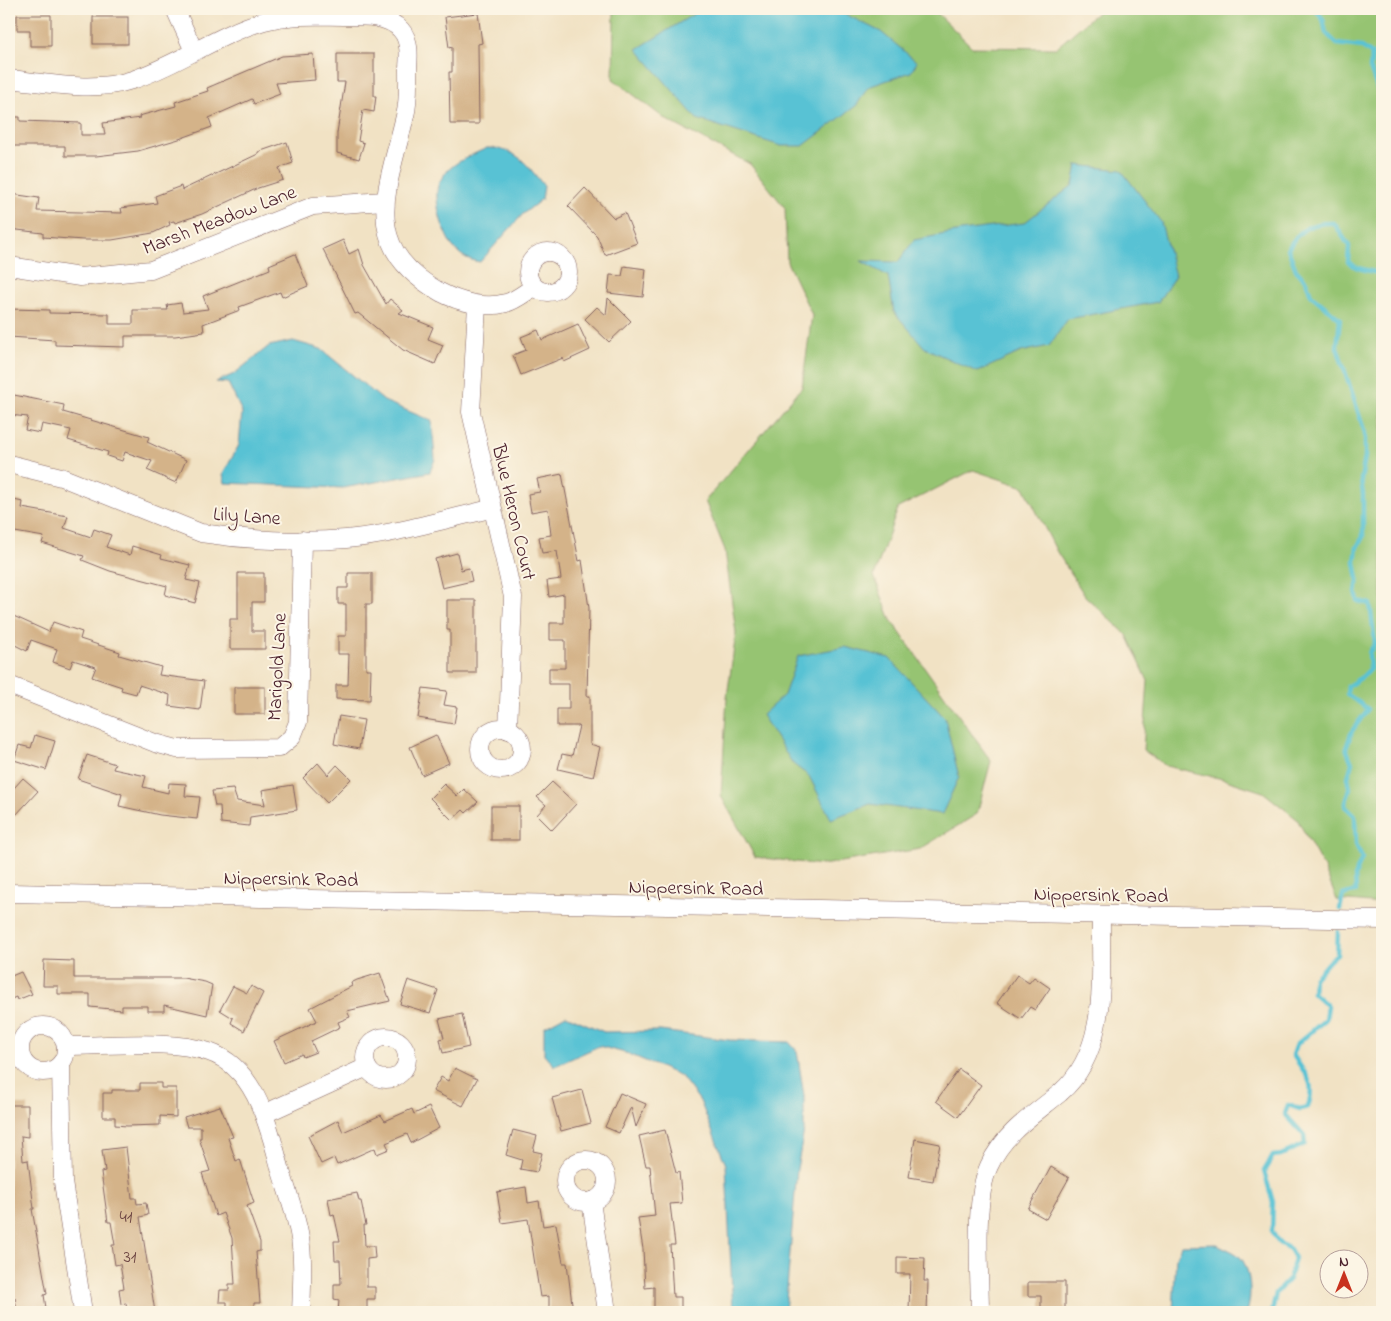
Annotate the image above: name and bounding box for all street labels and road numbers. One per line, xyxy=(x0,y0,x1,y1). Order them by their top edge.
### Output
street label: Marsh Meadow Lane xyxy=(139,179,301,264)
street label: Blue Heron Court xyxy=(483,441,542,584)
street label: Lily Lane xyxy=(212,501,282,534)
street label: Marigold Lane xyxy=(261,612,297,722)
street label: Nippersink Road xyxy=(223,865,359,896)
street label: Nippersink Road xyxy=(628,874,764,905)
street label: Nippersink Road xyxy=(1033,881,1169,912)

